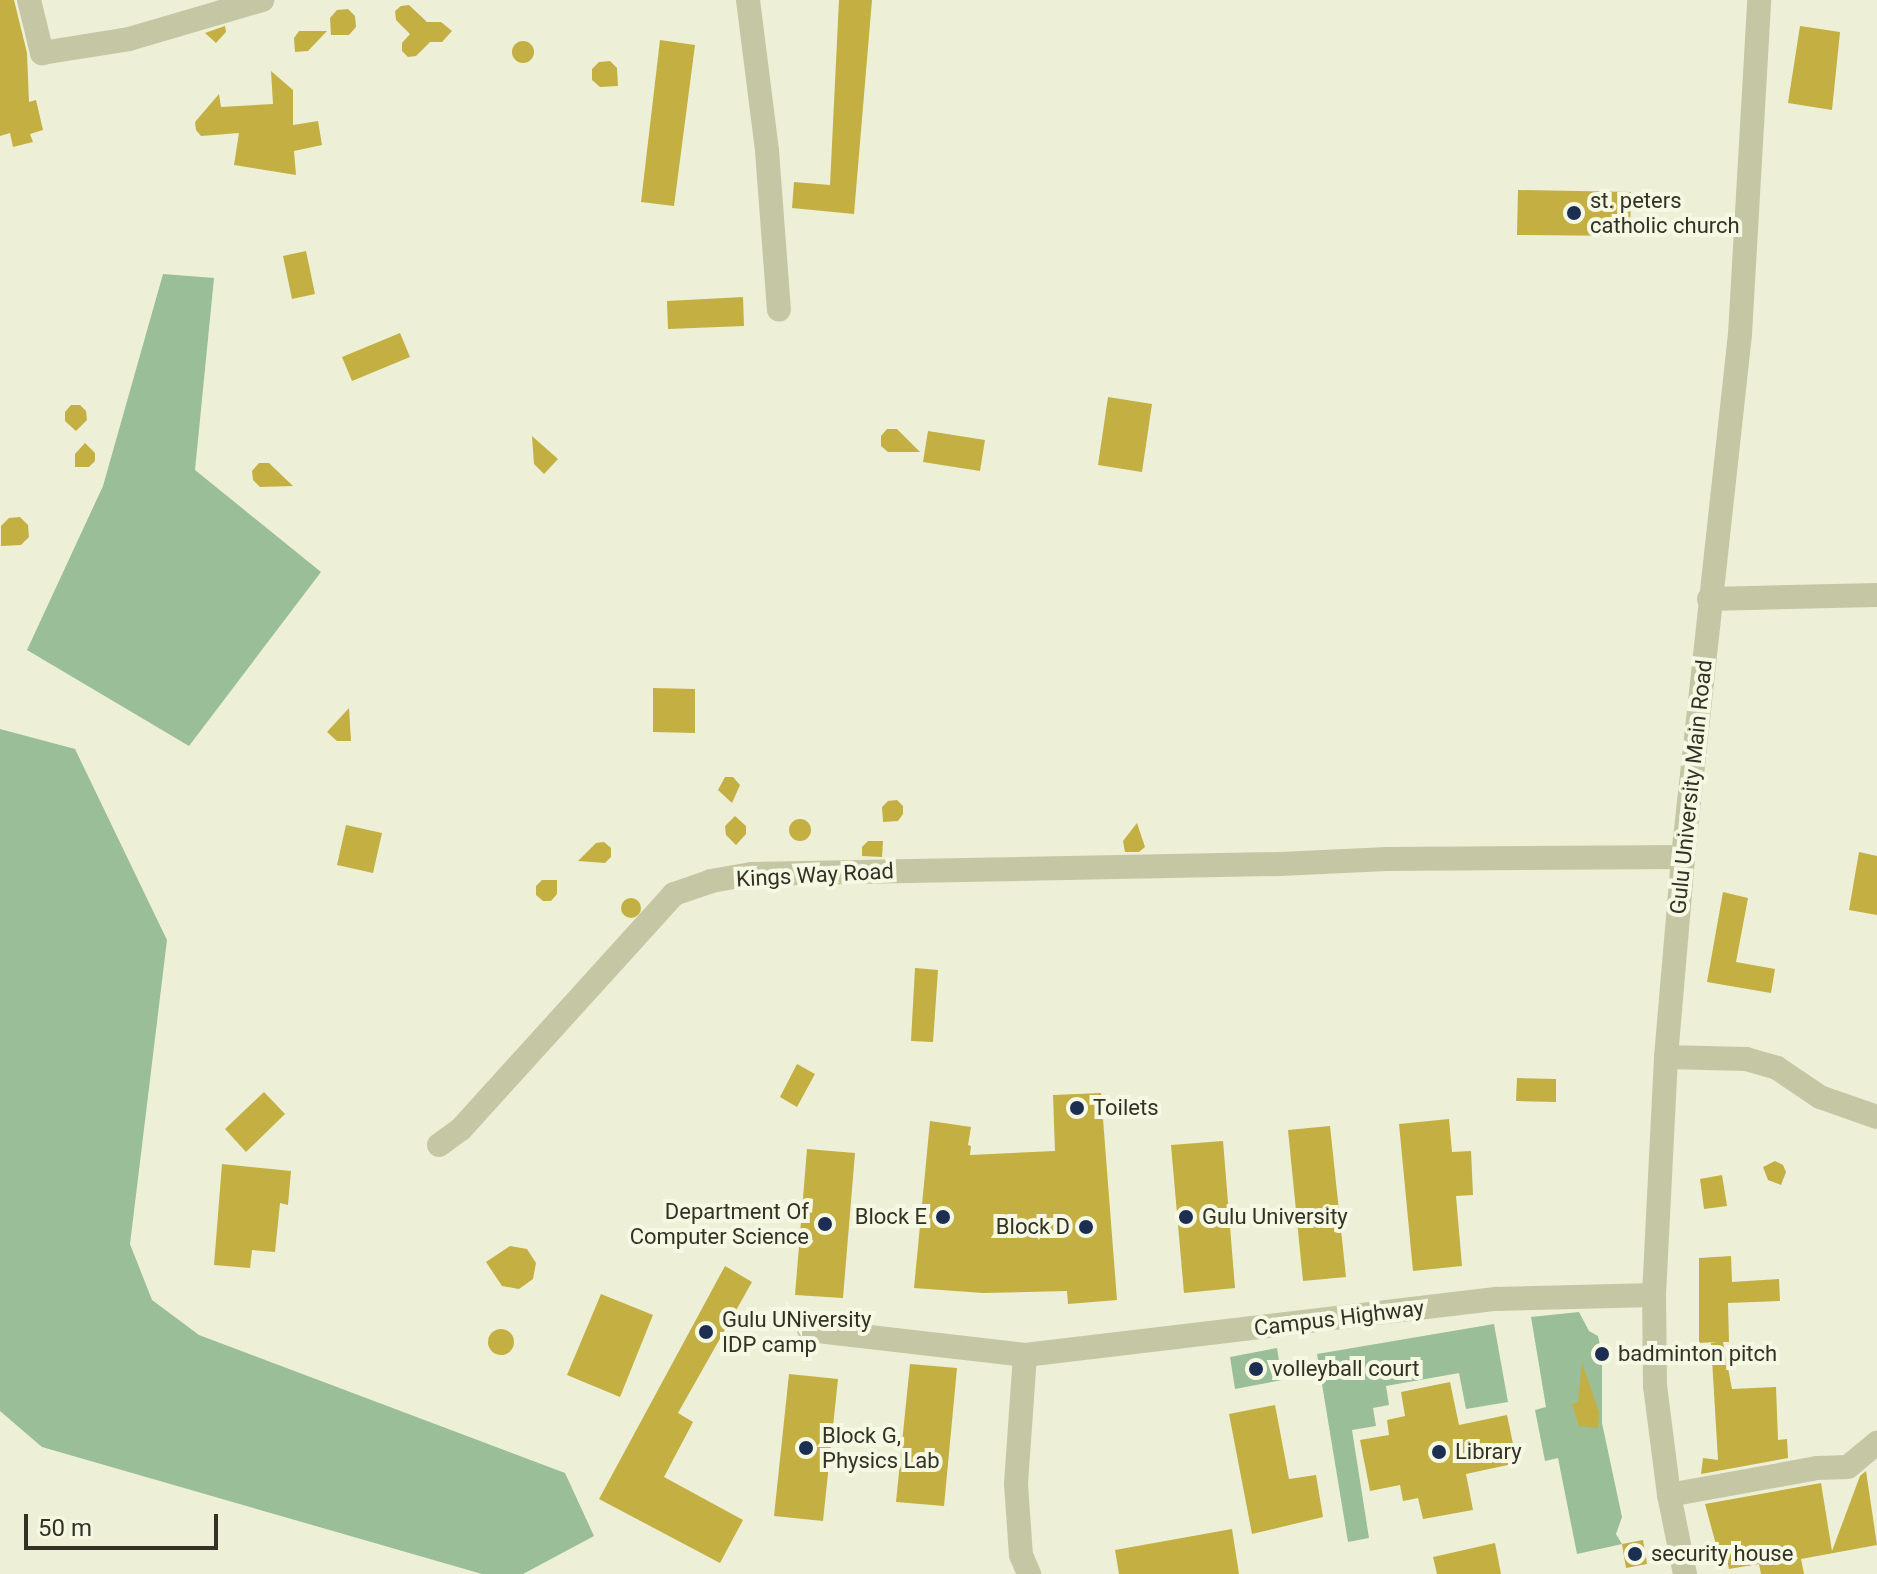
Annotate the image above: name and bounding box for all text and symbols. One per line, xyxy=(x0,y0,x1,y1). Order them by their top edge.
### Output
place label: st. peters catholic church xyxy=(1590,187,1740,238)
marker: st. peters catholic church xyxy=(1565,204,1583,222)
street label: Gulu University Main Road xyxy=(1665,658,1717,916)
street label: Kings Way Road xyxy=(736,858,894,892)
place label: Toilets xyxy=(1093,1095,1159,1121)
marker: Toilets xyxy=(1068,1099,1086,1117)
place label: Department Of Computer Science xyxy=(630,1198,809,1250)
place label: Block E xyxy=(855,1204,927,1230)
place label: Gulu University xyxy=(1202,1204,1348,1230)
marker: Block E xyxy=(934,1208,952,1226)
marker: Gulu University xyxy=(1177,1208,1195,1226)
place label: Block D xyxy=(996,1214,1070,1240)
marker: Department Of Computer Science xyxy=(816,1215,834,1233)
marker: Block D xyxy=(1077,1218,1095,1236)
street label: Campus Highway xyxy=(1252,1294,1426,1342)
place label: Gulu UNiversity IDP camp xyxy=(722,1306,871,1358)
marker: Gulu UNiversity IDP camp xyxy=(697,1323,715,1341)
place label: badminton pitch xyxy=(1618,1341,1777,1367)
marker: badminton pitch xyxy=(1593,1345,1611,1363)
place label: volleyball court xyxy=(1272,1356,1420,1382)
marker: volleyball court xyxy=(1247,1360,1265,1378)
place label: Block G, Physics Lab xyxy=(822,1422,940,1474)
marker: Block G, Physics Lab xyxy=(797,1439,815,1457)
place label: Library xyxy=(1455,1439,1522,1465)
marker: Library xyxy=(1430,1443,1448,1461)
scale bar xyxy=(28,1498,222,1548)
text: 50 m xyxy=(38,1514,92,1542)
place label: security house xyxy=(1651,1541,1793,1567)
marker: security house xyxy=(1626,1545,1644,1563)

